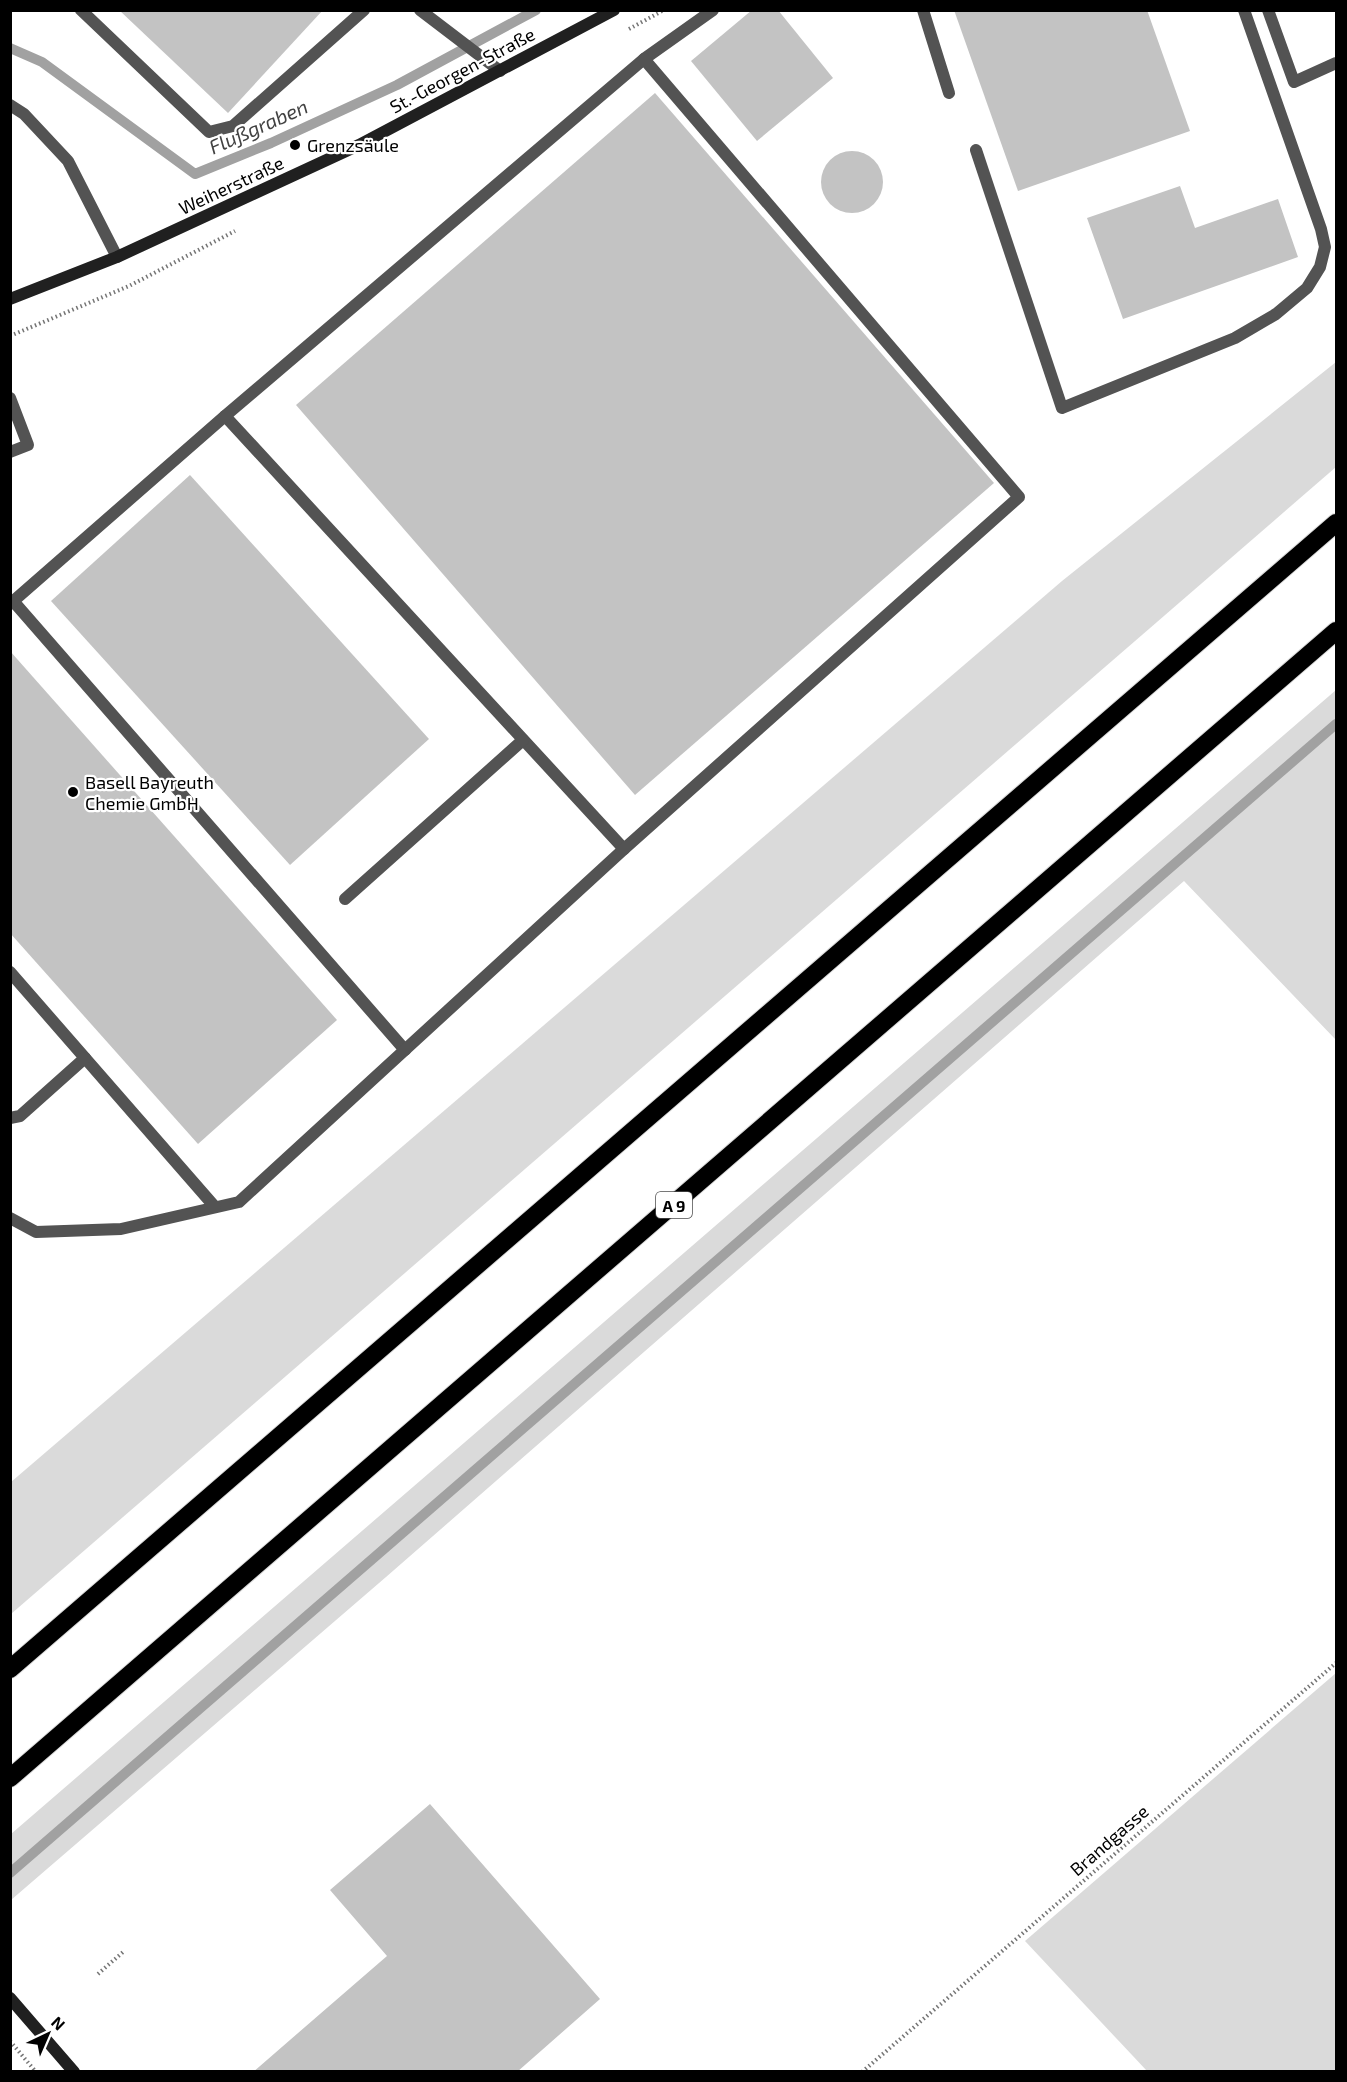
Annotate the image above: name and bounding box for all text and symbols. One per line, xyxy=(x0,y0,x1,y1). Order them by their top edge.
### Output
street label: St.-Georgen-Straße xyxy=(386,22,538,118)
water label: Flußgraben xyxy=(205,94,311,158)
place label: Grenzsäule xyxy=(307,134,399,156)
marker: Grenzsäule xyxy=(288,138,302,152)
street label: Weiherstraße xyxy=(175,151,287,219)
place label: Basell Bayreuth Chemie GmbH xyxy=(85,771,214,814)
marker: Basell Bayreuth Chemie GmbH xyxy=(66,785,80,799)
road number: A 9 xyxy=(656,1192,692,1218)
street label: Brandgasse xyxy=(1065,1800,1153,1880)
north arrow xyxy=(18,2004,78,2064)
text: N xyxy=(48,2012,70,2034)

